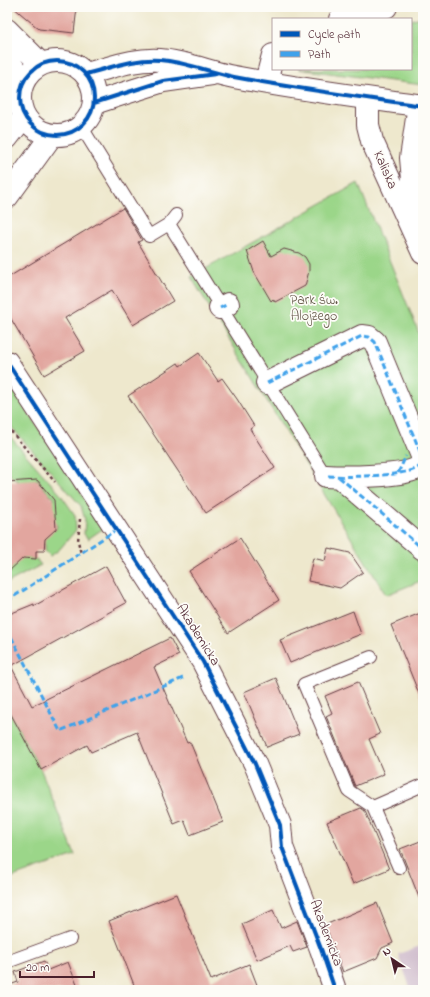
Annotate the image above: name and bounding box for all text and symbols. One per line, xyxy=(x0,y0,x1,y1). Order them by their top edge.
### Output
legend xyxy=(272,18,412,70)
text: Cycle path xyxy=(308,26,360,45)
text: Path xyxy=(308,46,331,64)
street label: Kaliska xyxy=(367,147,403,193)
park label: Park św. Alojzego xyxy=(290,290,338,328)
street label: Akademicka xyxy=(171,600,225,670)
street label: Akademicka xyxy=(304,897,348,969)
north arrow xyxy=(372,939,412,979)
text: N xyxy=(379,943,394,960)
scale bar xyxy=(20,953,94,979)
text: 20 m xyxy=(26,959,49,977)

